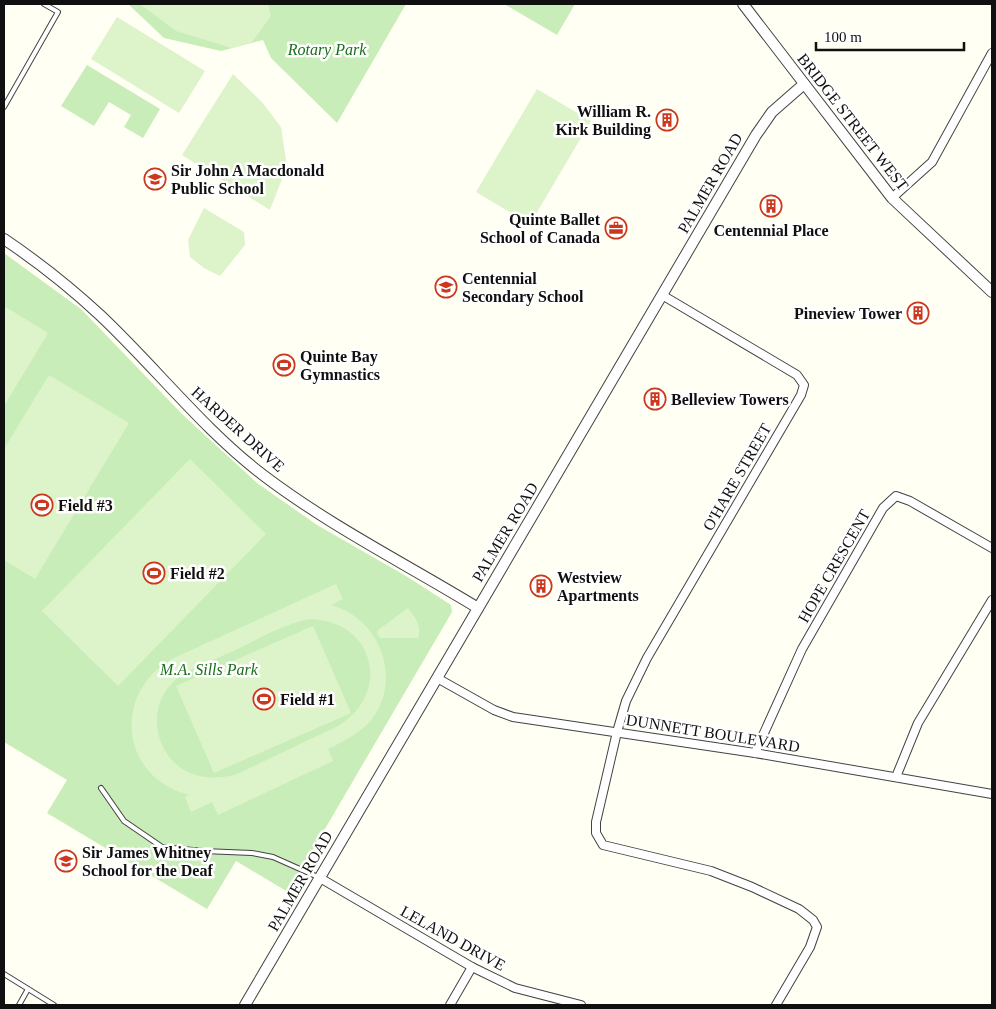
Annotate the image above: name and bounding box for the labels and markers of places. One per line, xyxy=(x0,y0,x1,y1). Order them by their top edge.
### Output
place label: William R. Kirk Building xyxy=(555,103,651,139)
building icon: William R. Kirk Building xyxy=(655,108,679,132)
place label: Sir John A Macdonald Public School xyxy=(171,162,324,197)
school or university icon: Sir John A Macdonald Public School xyxy=(143,167,167,191)
building icon: Centennial Place xyxy=(759,194,783,218)
place label: Quinte Ballet School of Canada xyxy=(480,211,601,246)
office icon: Quinte Ballet School of Canada xyxy=(604,216,628,240)
place label: Centennial Place xyxy=(713,222,829,239)
place label: Centennial Secondary School xyxy=(462,270,584,306)
school or university icon: Centennial Secondary School xyxy=(434,275,458,299)
building icon: Pineview Tower xyxy=(906,301,930,325)
place label: Pineview Tower xyxy=(794,305,902,322)
place label: Quinte Bay Gymnastics xyxy=(300,348,380,384)
sports icon: Quinte Bay Gymnastics xyxy=(272,353,296,377)
building icon: Belleview Towers xyxy=(643,387,667,411)
place label: Belleview Towers xyxy=(671,391,789,408)
sports icon: Field #3 xyxy=(30,493,54,517)
place label: Field #3 xyxy=(58,497,113,514)
sports icon: Field #2 xyxy=(142,561,166,585)
place label: Field #2 xyxy=(170,565,225,582)
place label: Westview Apartments xyxy=(557,569,639,605)
building icon: Westview Apartments xyxy=(529,574,553,598)
sports icon: Field #1 xyxy=(252,687,276,711)
place label: Field #1 xyxy=(280,691,335,708)
place label: Sir James Whitney School for the Deaf xyxy=(82,844,213,879)
school or university icon: Sir James Whitney School for the Deaf xyxy=(54,849,78,873)

